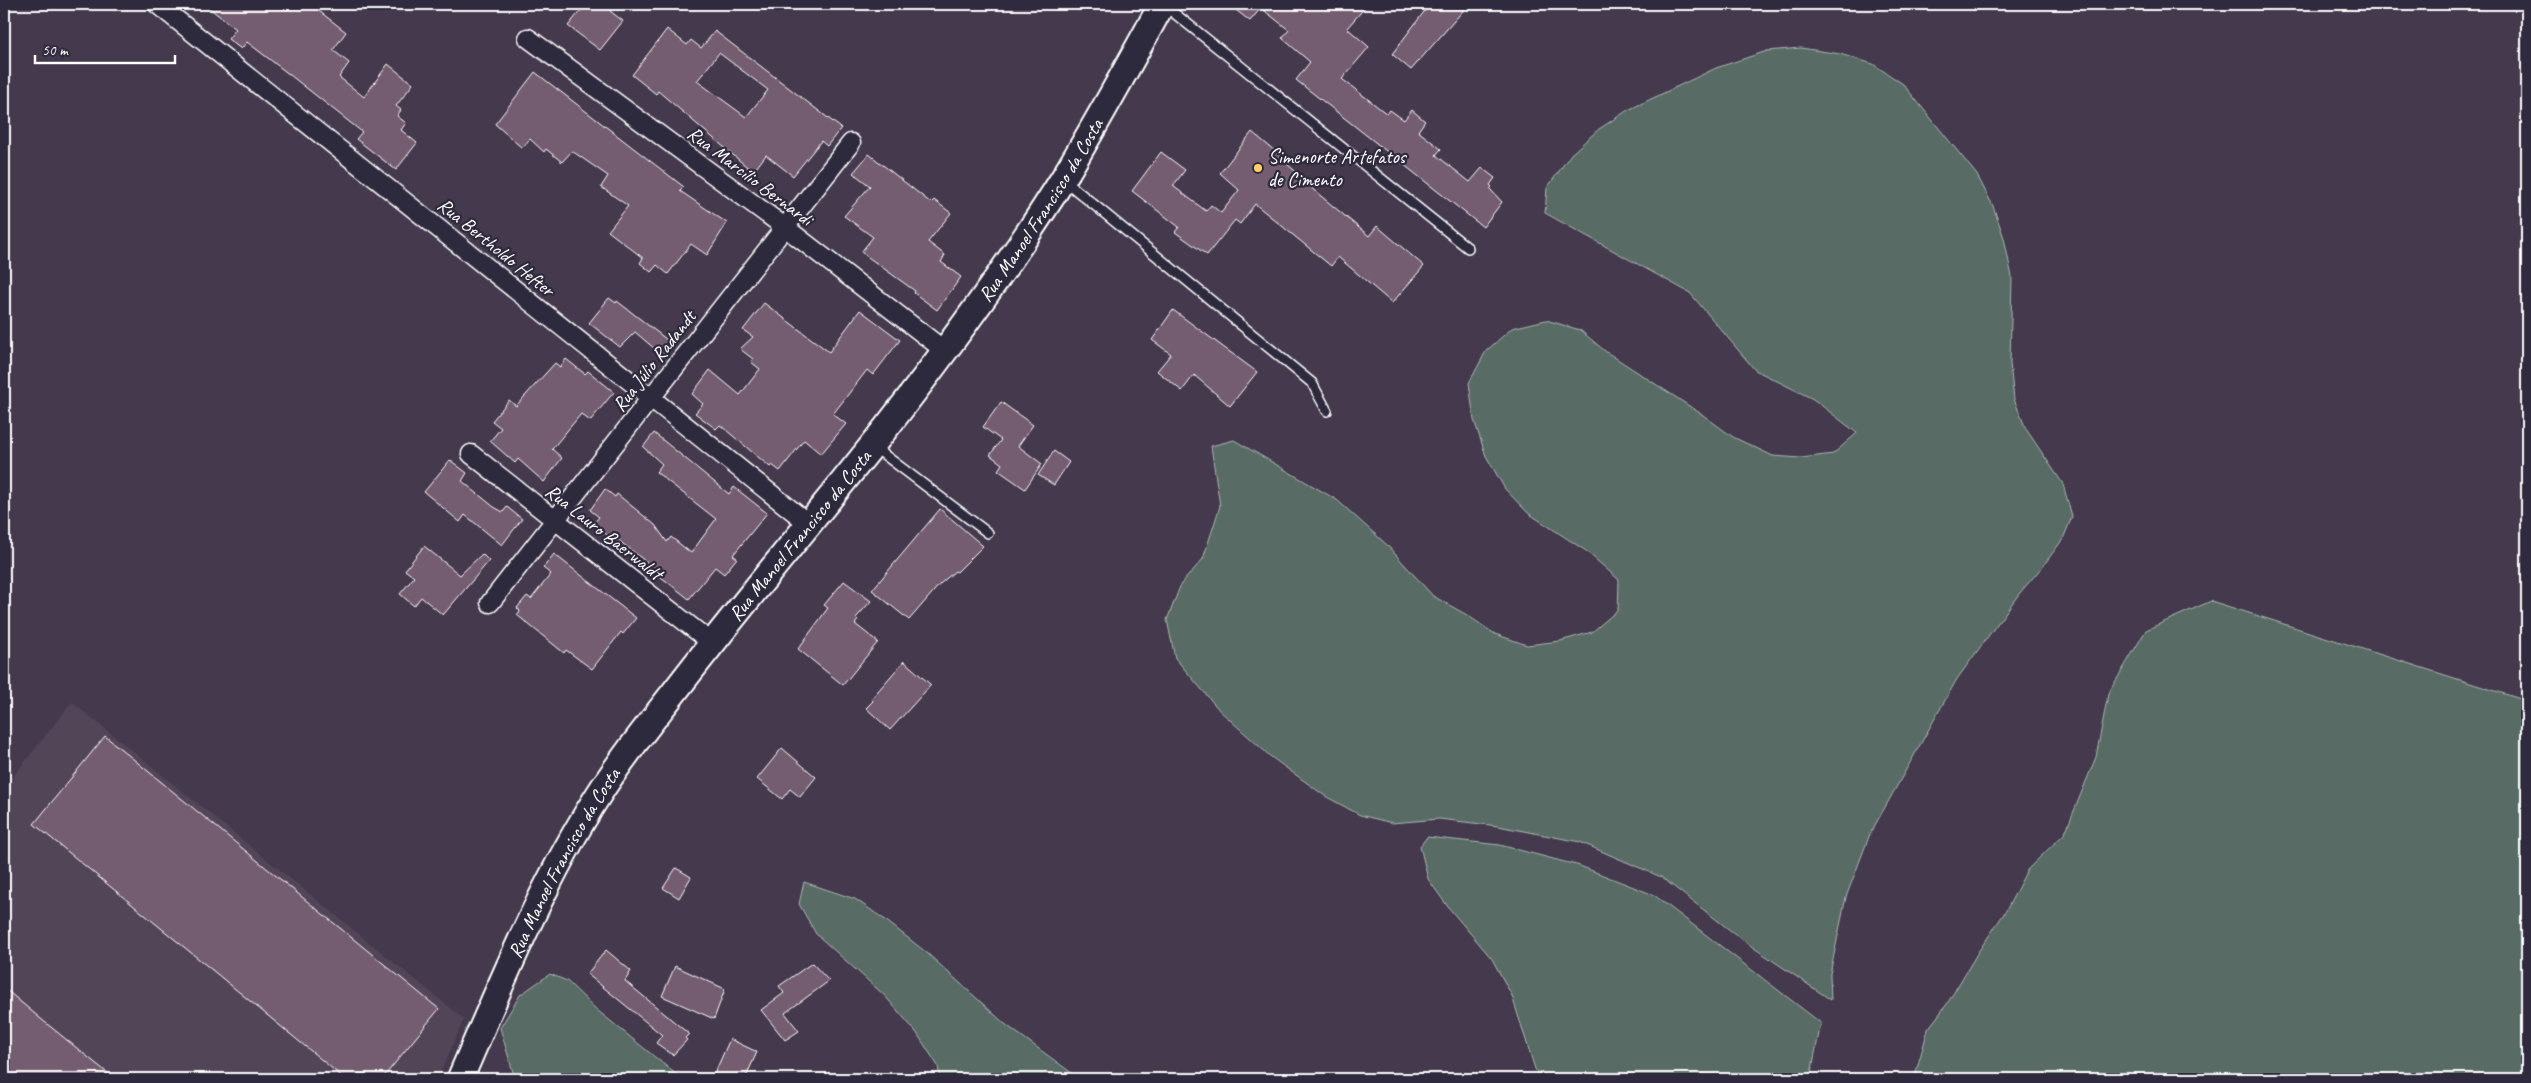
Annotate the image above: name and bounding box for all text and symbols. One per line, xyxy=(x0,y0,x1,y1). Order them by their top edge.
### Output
scale bar xyxy=(35,32,175,64)
text: 50 m xyxy=(42,41,69,60)
street label: Rua Manoel Francisco da Costa xyxy=(972,112,1109,307)
street label: Rua Marcílio Bernardi xyxy=(682,121,819,233)
place label: Simenorte Artefatos de Cimento xyxy=(1268,144,1408,192)
marker: Simenorte Artefatos de Cimento xyxy=(1252,162,1264,174)
street label: Rua Bertholdo Hefter xyxy=(432,192,561,303)
street label: Rua Júlio Radandt xyxy=(607,303,703,417)
street label: Rua Manoel Francisco da Costa xyxy=(723,443,878,626)
street label: Rua Lauro Baerwaldt xyxy=(540,478,670,588)
street label: Rua Manoel Francisco da Costa xyxy=(502,761,626,962)

